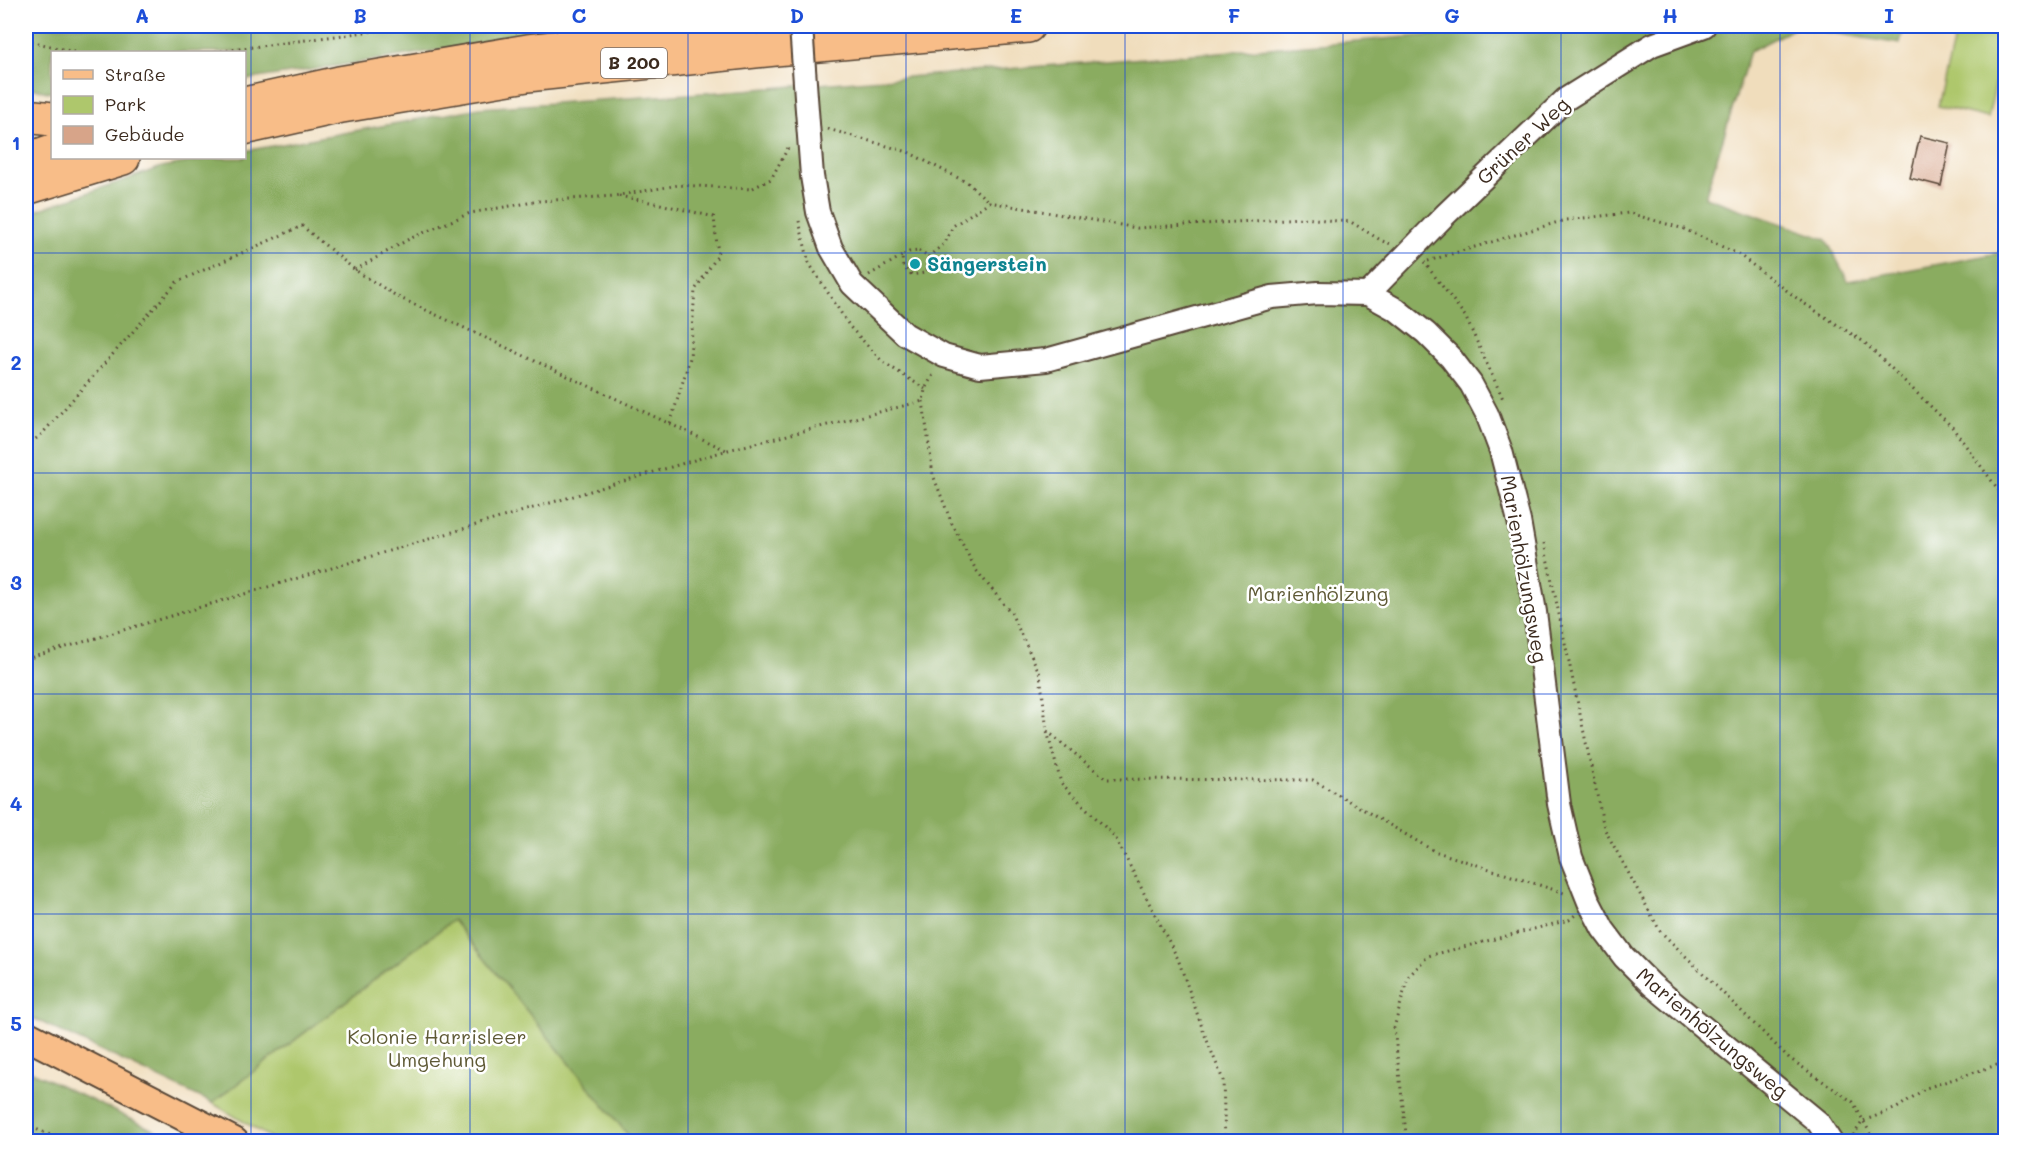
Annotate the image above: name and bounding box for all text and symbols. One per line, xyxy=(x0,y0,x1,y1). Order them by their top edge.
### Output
text: A xyxy=(135,2,149,28)
text: B xyxy=(353,2,367,28)
text: C xyxy=(572,2,587,28)
text: D xyxy=(790,2,804,28)
text: E xyxy=(1010,2,1022,28)
text: F xyxy=(1228,2,1241,28)
text: G xyxy=(1444,2,1460,28)
text: H xyxy=(1662,2,1678,28)
text: I xyxy=(1884,2,1894,28)
road number: B 200 xyxy=(601,48,667,78)
legend xyxy=(51,51,246,159)
text: Straße xyxy=(105,62,166,86)
street label: Grüner Weg xyxy=(1471,91,1574,190)
text: Park xyxy=(105,92,146,116)
text: Gebäude xyxy=(105,122,185,146)
text: 1 xyxy=(12,129,20,155)
place label: Sängerstein xyxy=(927,250,1047,276)
marker: Sängerstein xyxy=(908,257,922,271)
text: 2 xyxy=(10,349,22,375)
street label: Marienhölzungsweg xyxy=(1496,473,1554,665)
text: 3 xyxy=(10,569,22,595)
park label: Marienhölzung xyxy=(1248,580,1388,606)
text: 4 xyxy=(10,790,23,816)
street label: Marienhölzungsweg xyxy=(1631,961,1794,1103)
text: 5 xyxy=(10,1010,22,1036)
park label: Kolonie Harrisleer Umgehung xyxy=(347,1023,527,1072)

